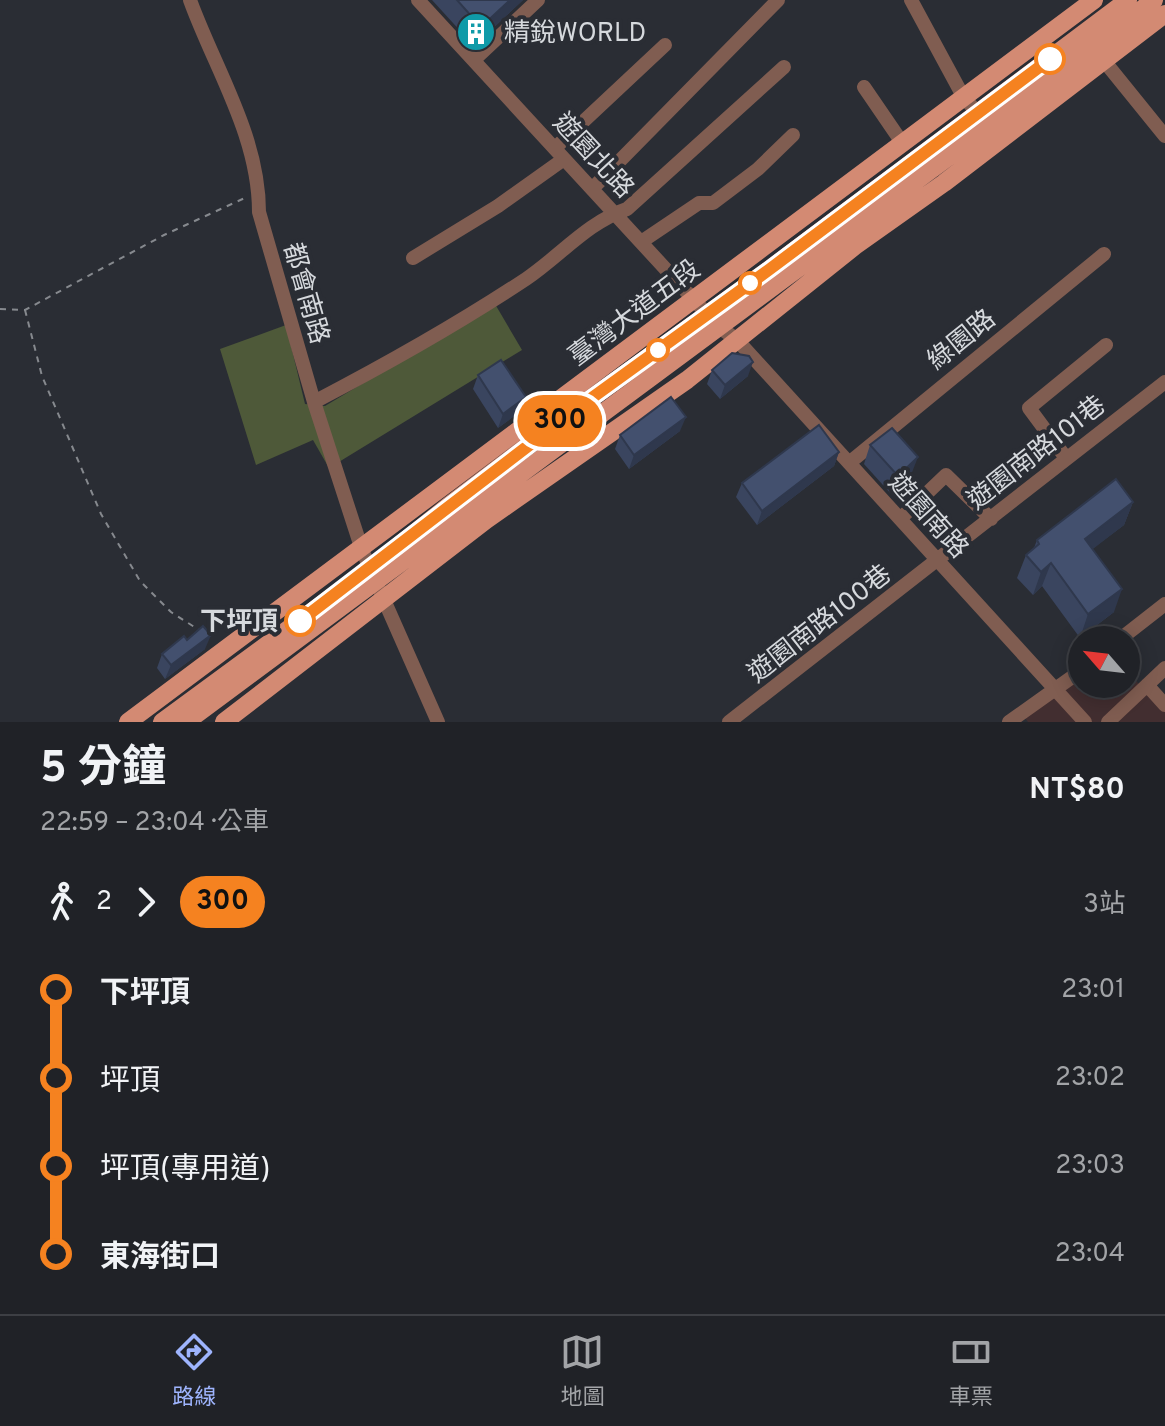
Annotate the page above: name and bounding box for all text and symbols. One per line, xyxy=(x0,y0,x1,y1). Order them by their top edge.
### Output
building icon: 精銳WORLD xyxy=(455,11,497,53)
place label: 精銳WORLD xyxy=(504,18,646,51)
unlabelled marker xyxy=(1035,44,1065,74)
street label: 遊園北路 xyxy=(545,107,640,206)
street label: 都會南路 xyxy=(274,239,335,348)
street label: 臺灣大道五段 xyxy=(563,254,708,374)
unlabelled marker xyxy=(739,272,761,294)
street label: 綠園路 xyxy=(922,304,1003,378)
unlabelled marker xyxy=(647,339,669,361)
street label: 遊園南路101巷 xyxy=(962,390,1113,518)
line badge: 300 xyxy=(514,395,606,447)
text: 300 xyxy=(533,403,587,439)
street label: 遊園南路 xyxy=(880,467,974,566)
street label: 遊園南路100巷 xyxy=(742,559,899,691)
marker: 下坪頂 xyxy=(285,606,315,636)
place label: 下坪頂 xyxy=(200,607,278,640)
north arrow xyxy=(1068,626,1140,698)
map controls xyxy=(1068,626,1140,698)
text: 5 分鐘 xyxy=(40,742,166,798)
text: NT$80 xyxy=(1029,772,1125,809)
text: 22:59 – 23:04 · 公車 xyxy=(40,807,269,840)
icon: walk xyxy=(40,880,84,924)
icon: forward xyxy=(124,880,168,924)
text: 300 xyxy=(196,884,249,920)
text: 2 xyxy=(96,886,112,919)
text: 3站 xyxy=(1083,889,1125,922)
text: 23:01 xyxy=(1061,974,1125,1007)
text: 下坪頂 xyxy=(100,976,190,1013)
text: 23:02 xyxy=(1055,1062,1125,1095)
text: 坪頂 xyxy=(100,1064,160,1101)
text: 23:03 xyxy=(1055,1150,1125,1183)
text: 坪頂(專用道) xyxy=(100,1152,271,1189)
text: 23:04 xyxy=(1055,1238,1125,1271)
text: 東海街口 xyxy=(100,1240,220,1277)
tab: 路線 xyxy=(172,1330,216,1412)
tab: 地圖 xyxy=(560,1330,605,1412)
tab: 車票 xyxy=(949,1330,993,1412)

